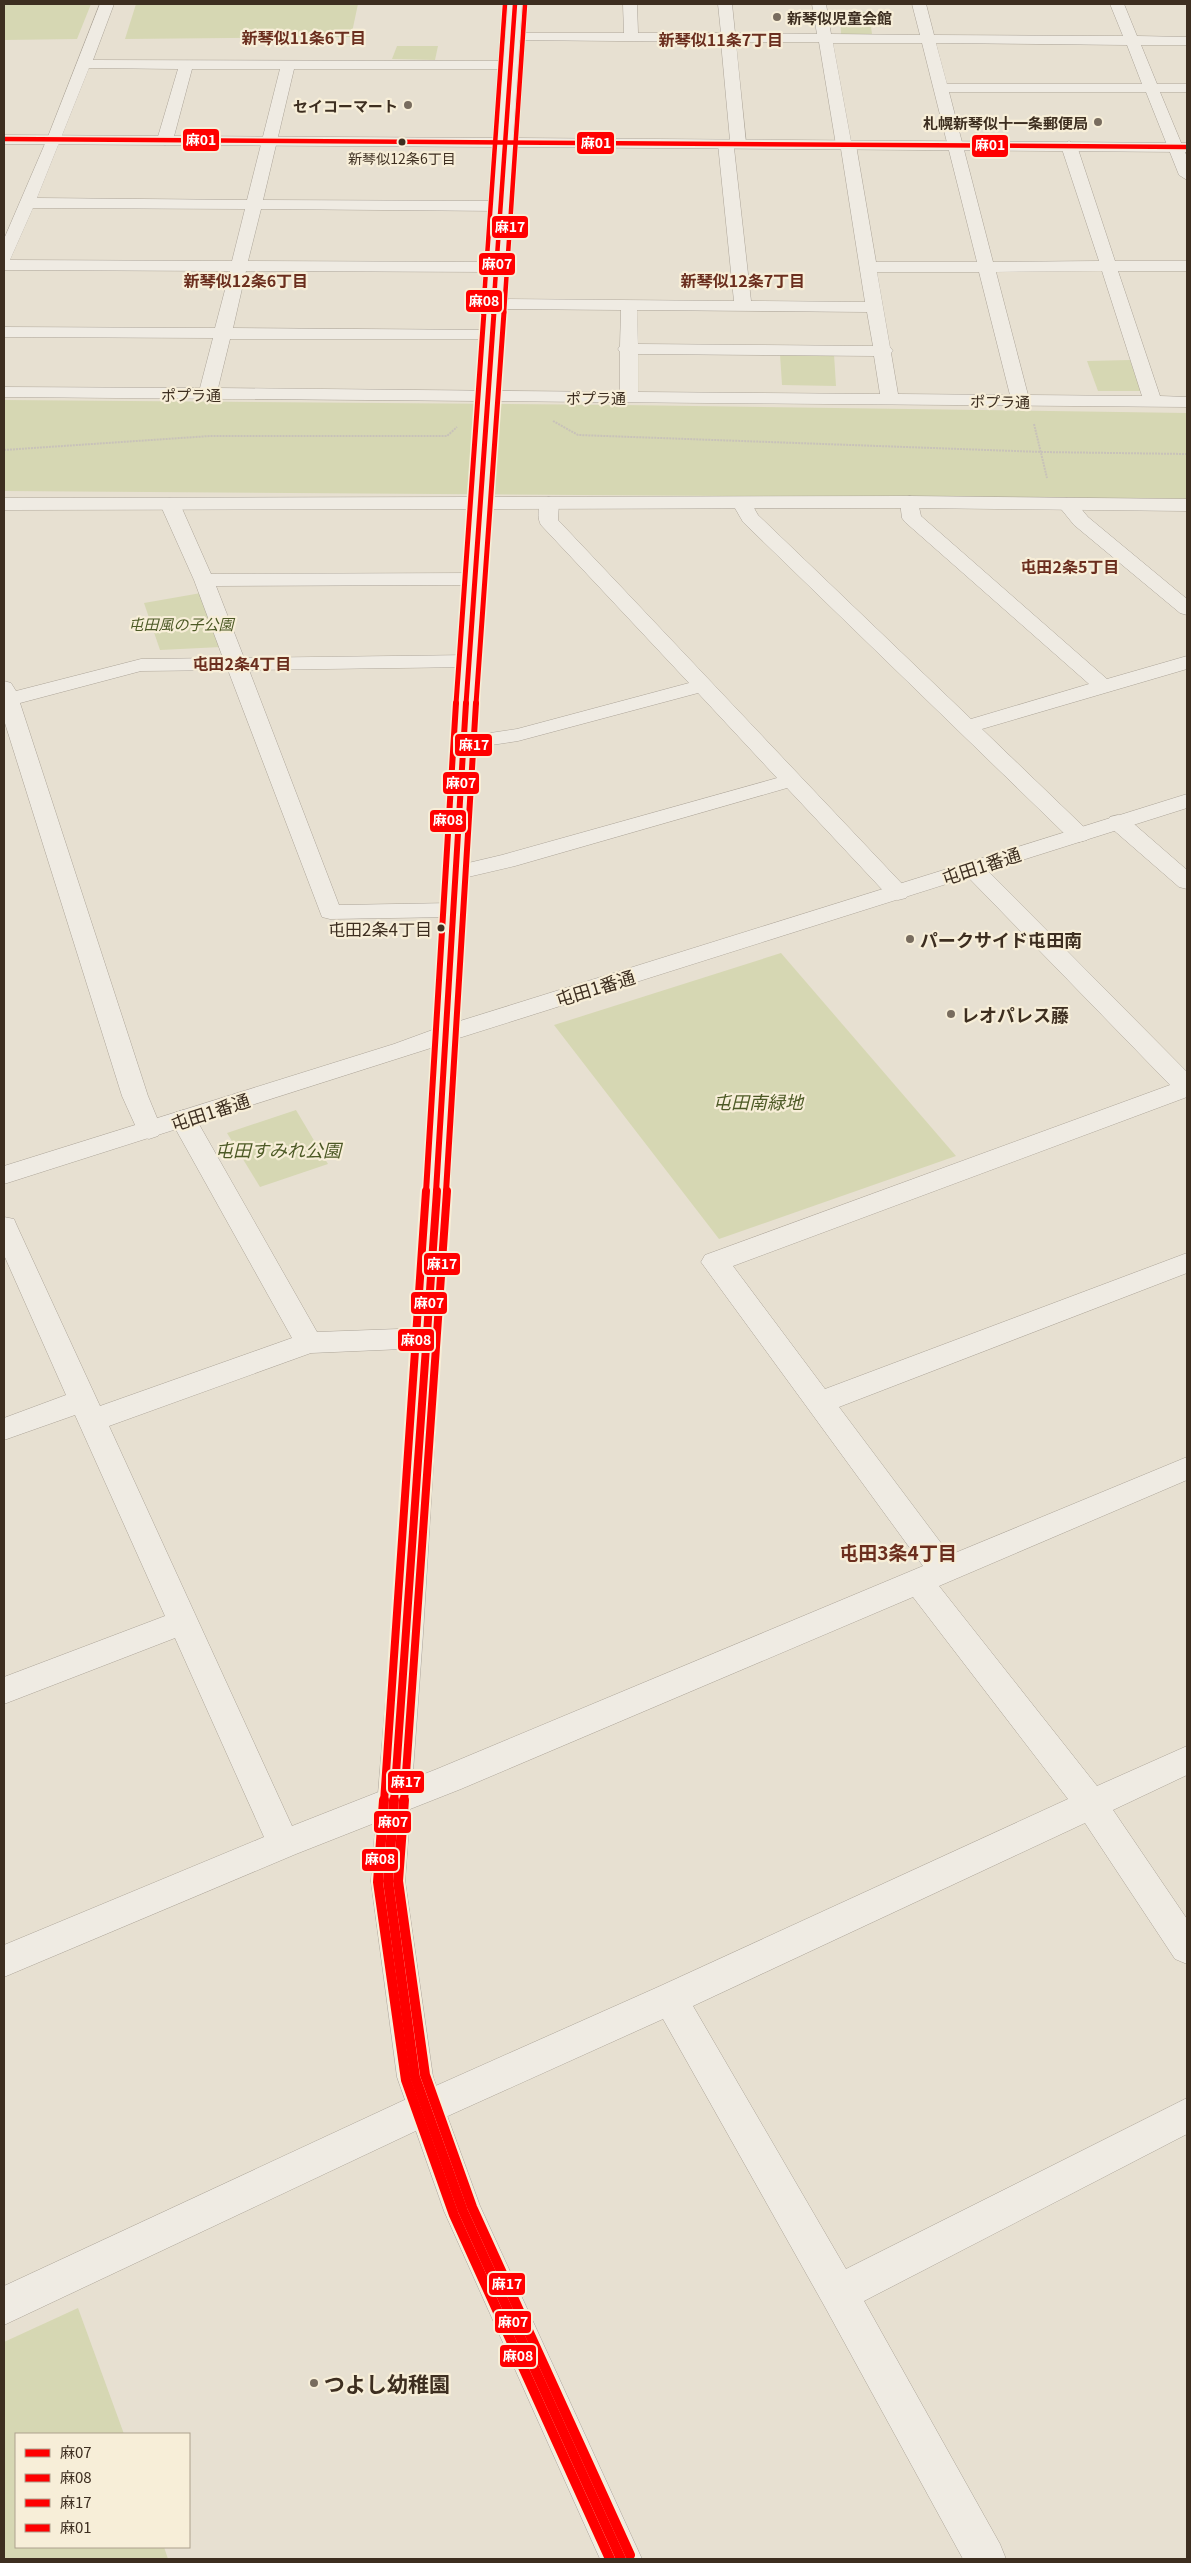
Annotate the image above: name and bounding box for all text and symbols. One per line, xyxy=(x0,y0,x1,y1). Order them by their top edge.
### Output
place label: 新琴似児童会館 xyxy=(787,7,892,28)
marker: 新琴似児童会館 xyxy=(771,11,783,23)
district label: 新琴似11条6丁目 xyxy=(242,25,366,49)
district label: 新琴似11条7丁目 xyxy=(659,27,783,51)
place label: セイコーマート xyxy=(293,95,398,116)
marker: セイコーマート xyxy=(402,99,414,111)
place label: 札幌新琴似十一条郵便局 xyxy=(923,112,1088,133)
marker: 札幌新琴似十一条郵便局 xyxy=(1092,116,1104,128)
line badge: 麻01 xyxy=(182,128,220,152)
text: 麻01 xyxy=(186,129,216,149)
line badge: 麻01 xyxy=(576,131,615,155)
text: 麻01 xyxy=(581,132,611,152)
line badge: 麻01 xyxy=(971,134,1009,158)
text: 麻01 xyxy=(975,134,1005,154)
marker: 新琴似12条6丁目 xyxy=(397,137,407,147)
place label: 新琴似12条6丁目 xyxy=(348,148,456,168)
line badge: 麻17 xyxy=(491,215,529,239)
text: 麻17 xyxy=(495,216,525,236)
line badge: 麻07 xyxy=(478,252,516,276)
text: 麻07 xyxy=(482,253,512,273)
district label: 新琴似12条6丁目 xyxy=(184,268,308,292)
district label: 新琴似12条7丁目 xyxy=(681,268,805,292)
line badge: 麻08 xyxy=(465,289,503,313)
text: 麻08 xyxy=(469,290,499,310)
street label: ポプラ通 xyxy=(161,384,221,405)
street label: ポプラ通 xyxy=(566,387,626,408)
street label: ポプラ通 xyxy=(970,390,1030,412)
district label: 屯田2条5丁目 xyxy=(1021,554,1119,578)
park label: 屯田風の子公園 xyxy=(128,613,235,634)
district label: 屯田2条4丁目 xyxy=(193,651,291,675)
line badge: 麻17 xyxy=(454,733,493,757)
text: 麻17 xyxy=(459,734,489,754)
line badge: 麻07 xyxy=(442,771,480,795)
text: 麻07 xyxy=(446,772,476,792)
line badge: 麻08 xyxy=(429,809,467,833)
text: 麻08 xyxy=(433,809,463,829)
street label: 屯田1番通 xyxy=(938,840,1024,890)
place label: 屯田2条4丁目 xyxy=(328,916,432,941)
marker: 屯田2条4丁目 xyxy=(436,923,446,933)
place label: パークサイド屯田南 xyxy=(920,926,1082,952)
marker: パークサイド屯田南 xyxy=(904,933,916,945)
street label: 屯田1番通 xyxy=(552,963,638,1011)
place label: レオパレス藤 xyxy=(961,1001,1069,1027)
marker: レオパレス藤 xyxy=(945,1008,957,1020)
street label: 屯田1番通 xyxy=(167,1086,253,1136)
park label: 屯田南緑地 xyxy=(713,1088,805,1114)
park label: 屯田すみれ公園 xyxy=(215,1136,344,1162)
line badge: 麻17 xyxy=(423,1252,461,1276)
text: 麻17 xyxy=(427,1253,457,1273)
line badge: 麻07 xyxy=(410,1291,448,1315)
text: 麻07 xyxy=(414,1292,444,1312)
line badge: 麻08 xyxy=(397,1328,435,1352)
text: 麻08 xyxy=(401,1329,431,1349)
district label: 屯田3条4丁目 xyxy=(839,1538,957,1565)
line badge: 麻17 xyxy=(387,1770,425,1794)
text: 麻17 xyxy=(391,1771,421,1791)
line badge: 麻07 xyxy=(373,1810,412,1834)
text: 麻07 xyxy=(378,1811,408,1831)
line badge: 麻08 xyxy=(361,1848,399,1872)
text: 麻08 xyxy=(365,1848,395,1868)
line badge: 麻17 xyxy=(488,2272,526,2296)
text: 麻17 xyxy=(492,2273,522,2293)
line badge: 麻07 xyxy=(494,2310,532,2334)
text: 麻07 xyxy=(498,2311,528,2331)
line badge: 麻08 xyxy=(499,2344,537,2368)
text: 麻08 xyxy=(503,2345,533,2365)
place label: つよし幼稚園 xyxy=(324,2368,450,2398)
marker: つよし幼稚園 xyxy=(308,2377,320,2389)
legend xyxy=(15,2433,190,2548)
text: 麻07 xyxy=(60,2441,92,2462)
text: 麻08 xyxy=(60,2466,92,2487)
text: 麻17 xyxy=(60,2491,92,2512)
text: 麻01 xyxy=(60,2516,92,2537)

